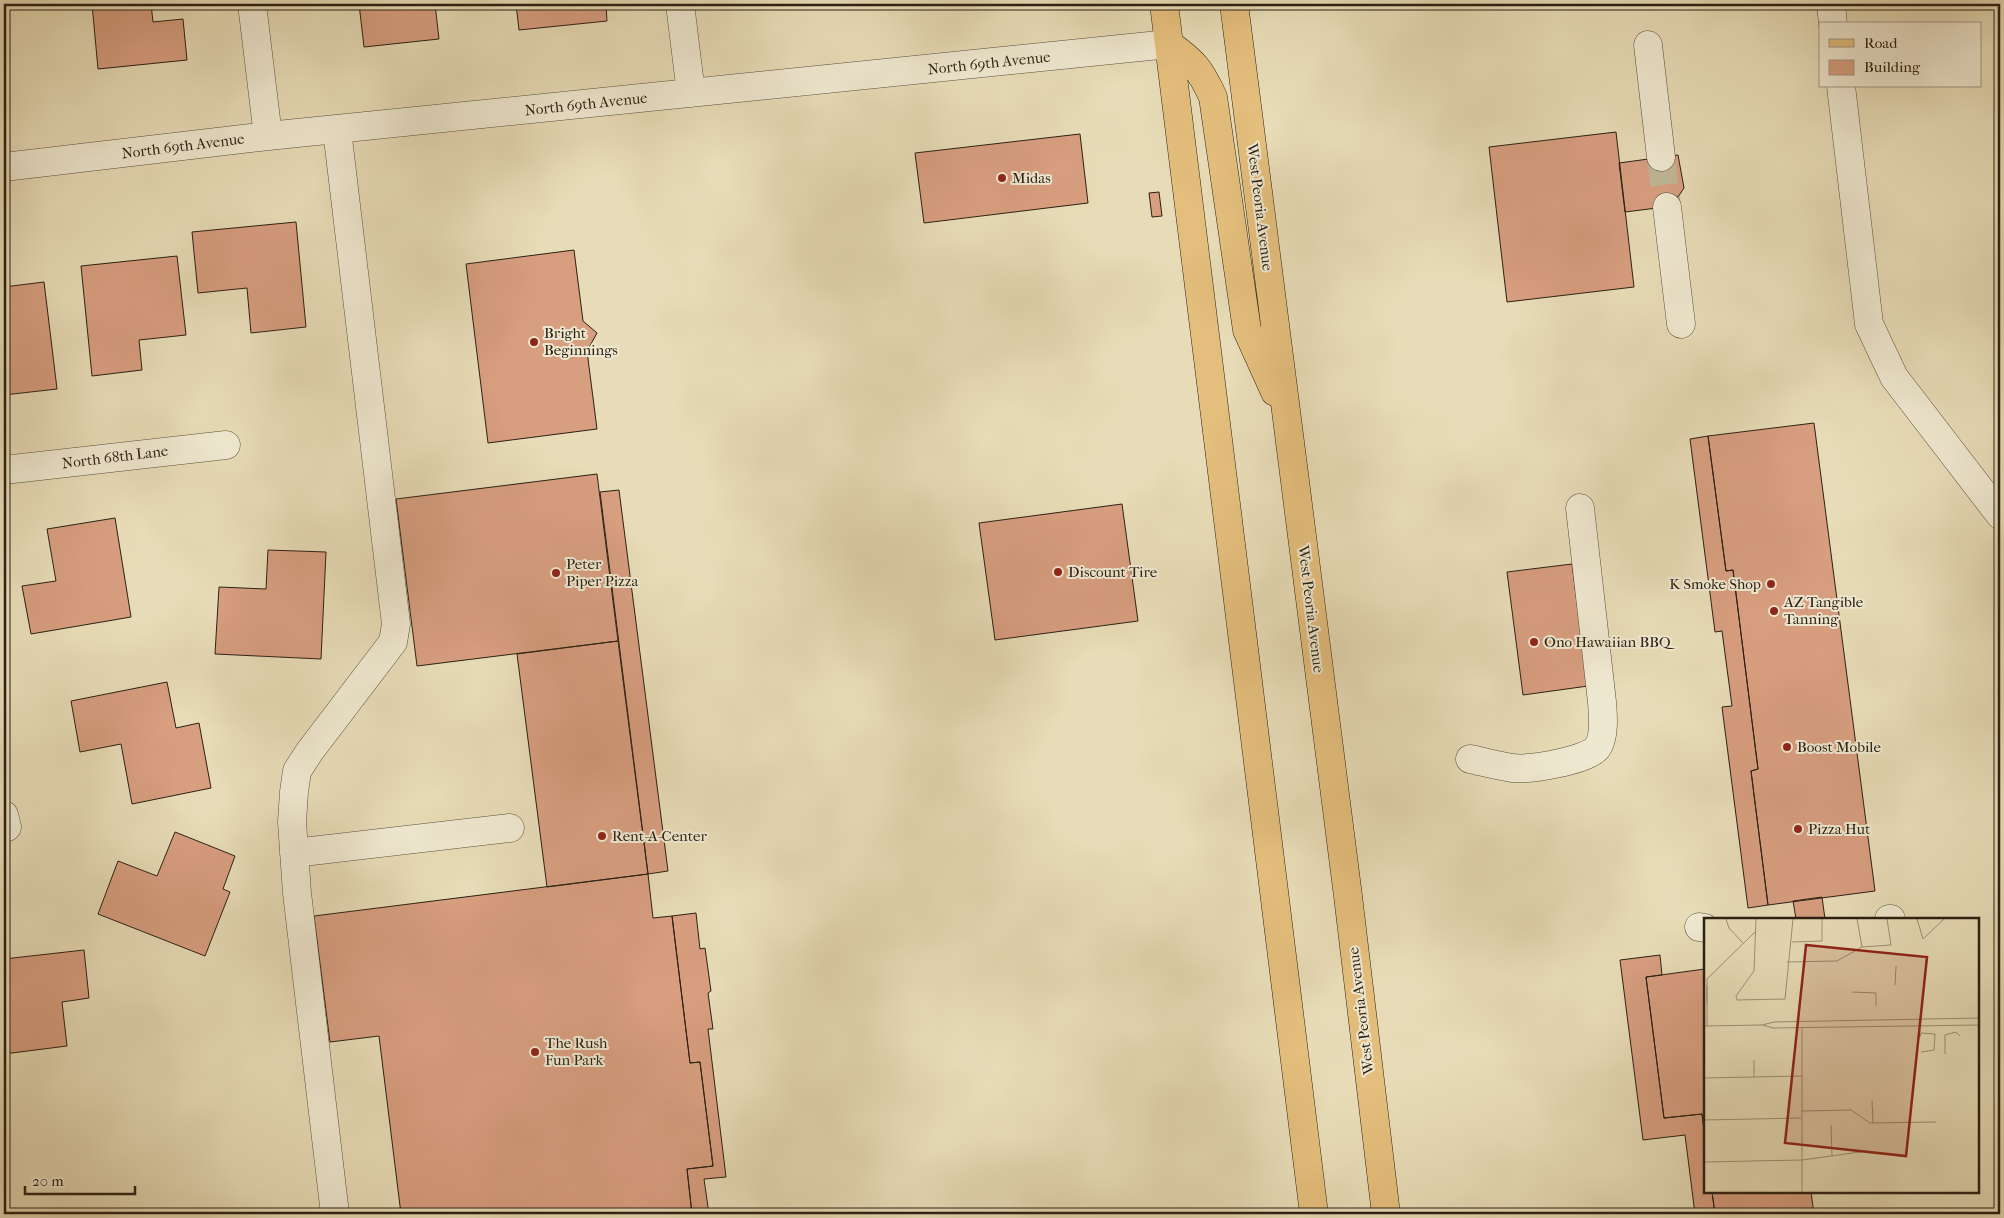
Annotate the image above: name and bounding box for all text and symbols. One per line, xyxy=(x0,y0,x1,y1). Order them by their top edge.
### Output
legend xyxy=(1819,22,1982,88)
text: Road xyxy=(1864,34,1898,52)
street label: North 69th Avenue xyxy=(927,48,1052,78)
text: Building xyxy=(1864,58,1921,76)
street label: North 69th Avenue xyxy=(524,89,649,119)
street label: North 69th Avenue xyxy=(121,129,246,162)
street label: West Peoria Avenue xyxy=(1243,141,1277,272)
place label: Midas xyxy=(1012,169,1051,187)
marker: Midas xyxy=(996,172,1008,184)
place label: Bright Beginnings xyxy=(544,324,618,359)
marker: Bright Beginnings xyxy=(528,336,540,348)
street label: North 68th Lane xyxy=(61,441,170,472)
street label: West Peoria Avenue xyxy=(1294,543,1328,674)
place label: Peter Piper Pizza xyxy=(566,555,639,590)
place label: Discount Tire xyxy=(1068,563,1158,581)
marker: Discount Tire xyxy=(1052,566,1064,578)
marker: Peter Piper Pizza xyxy=(550,567,562,579)
place label: K Smoke Shop xyxy=(1669,575,1761,593)
marker: K Smoke Shop xyxy=(1765,578,1777,590)
place label: AZ Tangible Tanning xyxy=(1783,593,1864,628)
marker: AZ Tangible Tanning xyxy=(1768,605,1780,617)
place label: Ono Hawaiian BBQ xyxy=(1544,633,1676,651)
marker: Ono Hawaiian BBQ xyxy=(1528,636,1540,648)
place label: Boost Mobile xyxy=(1797,738,1881,756)
marker: Boost Mobile xyxy=(1781,741,1793,753)
place label: Pizza Hut xyxy=(1808,820,1871,838)
marker: Pizza Hut xyxy=(1792,823,1804,835)
place label: Rent-A-Center xyxy=(612,827,707,845)
marker: Rent-A-Center xyxy=(596,830,608,842)
inset map xyxy=(1704,918,1979,1193)
street label: West Peoria Avenue xyxy=(1344,946,1378,1077)
place label: The Rush Fun Park xyxy=(545,1034,608,1069)
marker: The Rush Fun Park xyxy=(529,1046,541,1058)
scale bar xyxy=(25,1163,135,1195)
text: 20 m xyxy=(32,1172,64,1190)

